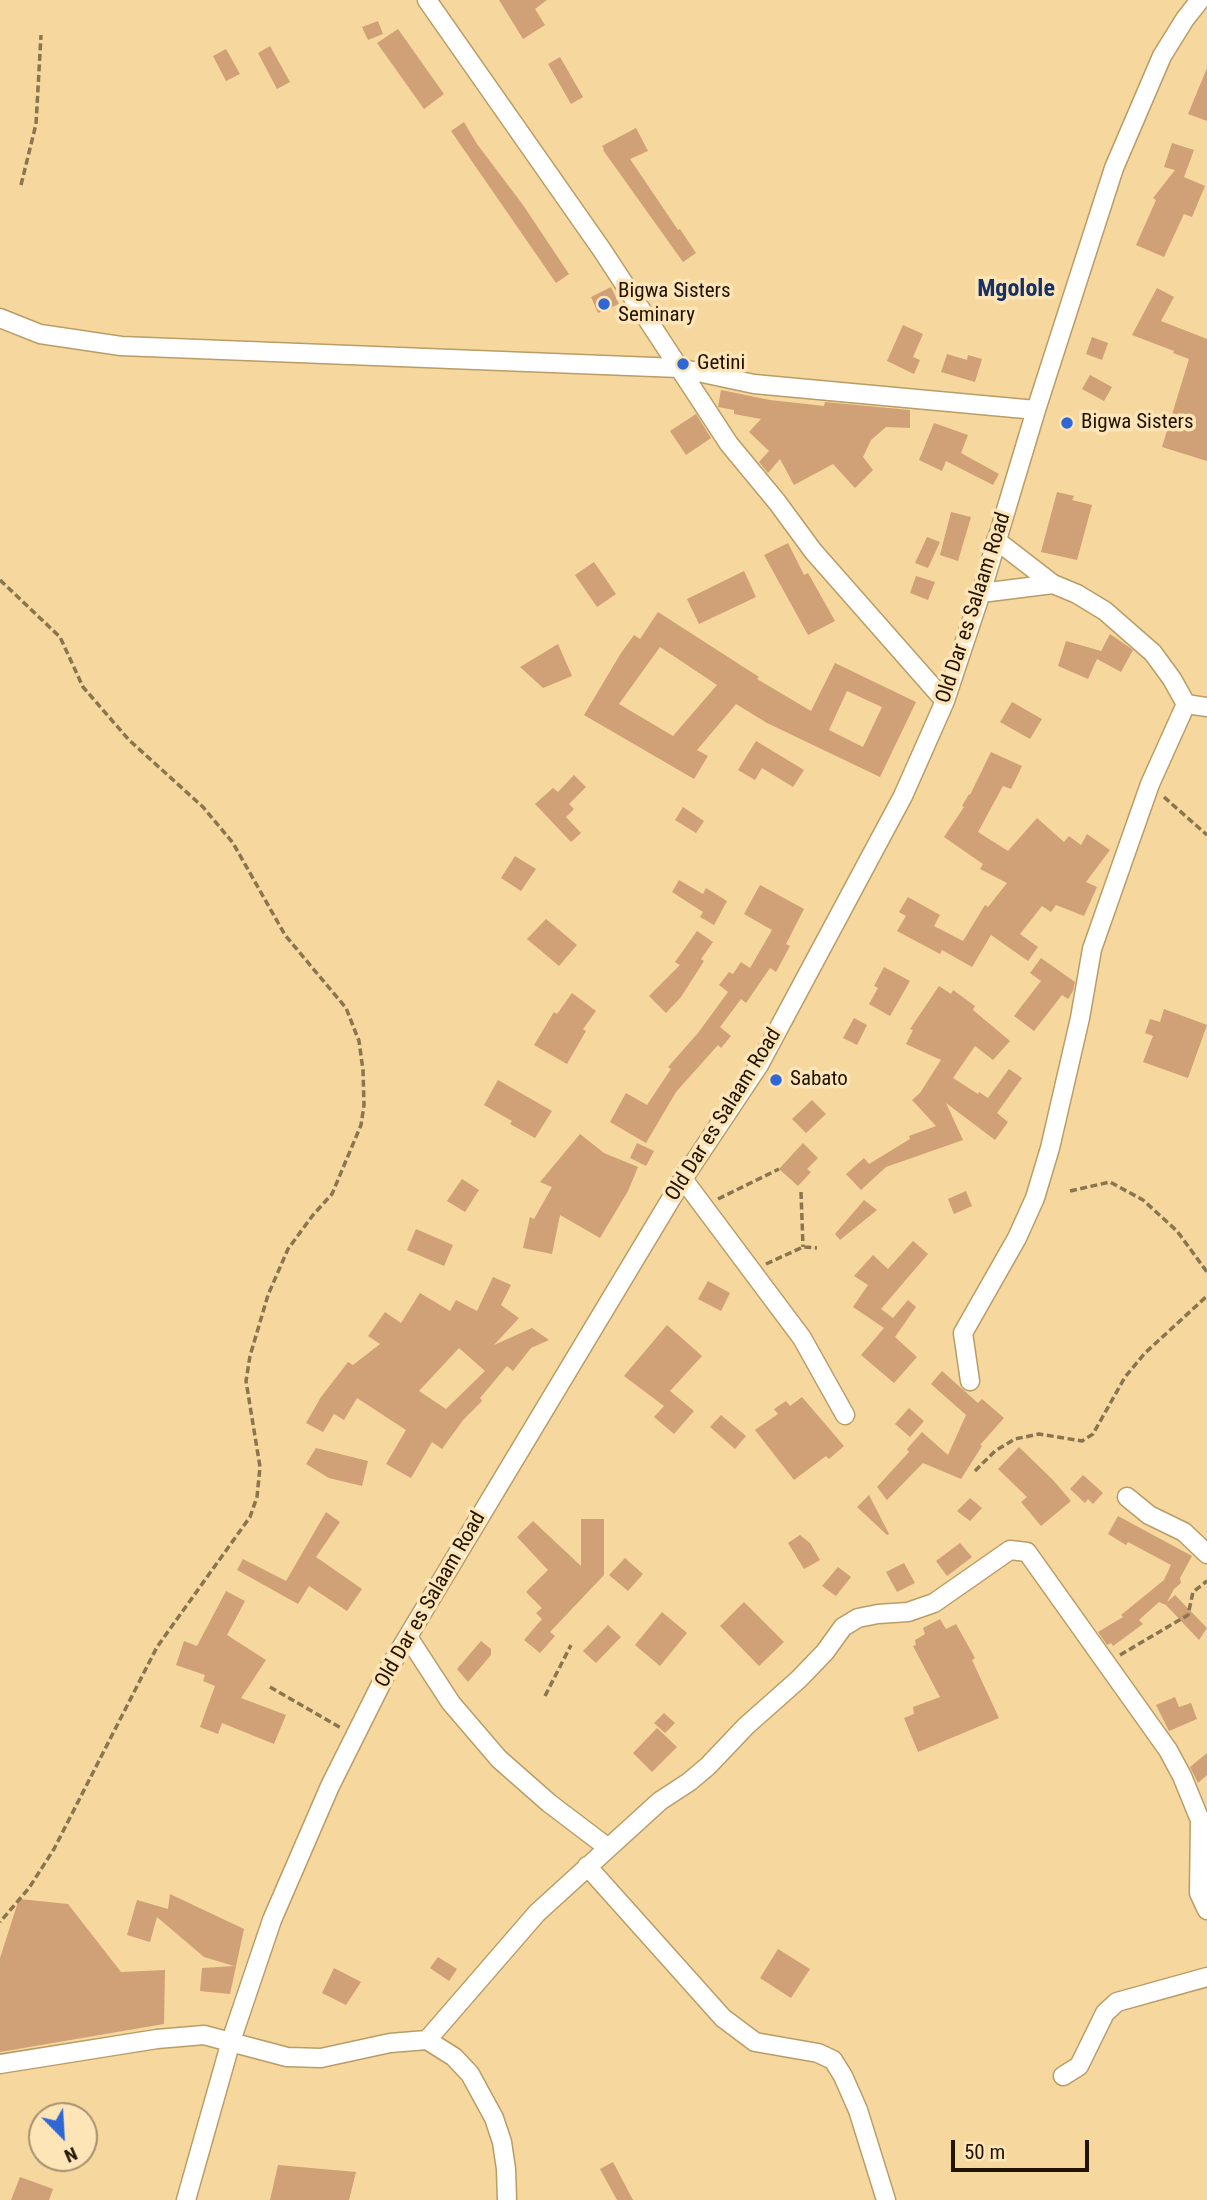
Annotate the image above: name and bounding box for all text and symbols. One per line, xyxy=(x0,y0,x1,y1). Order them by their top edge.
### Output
district label: Mgolole xyxy=(977,276,1055,304)
place label: Bigwa Sisters Seminary xyxy=(618,279,730,329)
marker: Bigwa Sisters Seminary xyxy=(596,296,612,312)
place label: Getini xyxy=(697,351,745,377)
marker: Getini xyxy=(675,356,691,372)
place label: Bigwa Sisters xyxy=(1081,410,1193,436)
marker: Bigwa Sisters xyxy=(1059,415,1075,431)
street label: Old Dar es Salaam Road xyxy=(931,510,1017,706)
street label: Old Dar es Salaam Road xyxy=(661,1024,787,1206)
place label: Sabato xyxy=(790,1067,848,1093)
marker: Sabato xyxy=(768,1072,784,1088)
street label: Old Dar es Salaam Road xyxy=(370,1508,492,1692)
north arrow xyxy=(28,2102,98,2172)
scale bar xyxy=(955,2126,1093,2170)
text: 50 m xyxy=(964,2140,1005,2164)
text: N xyxy=(61,2142,81,2168)

